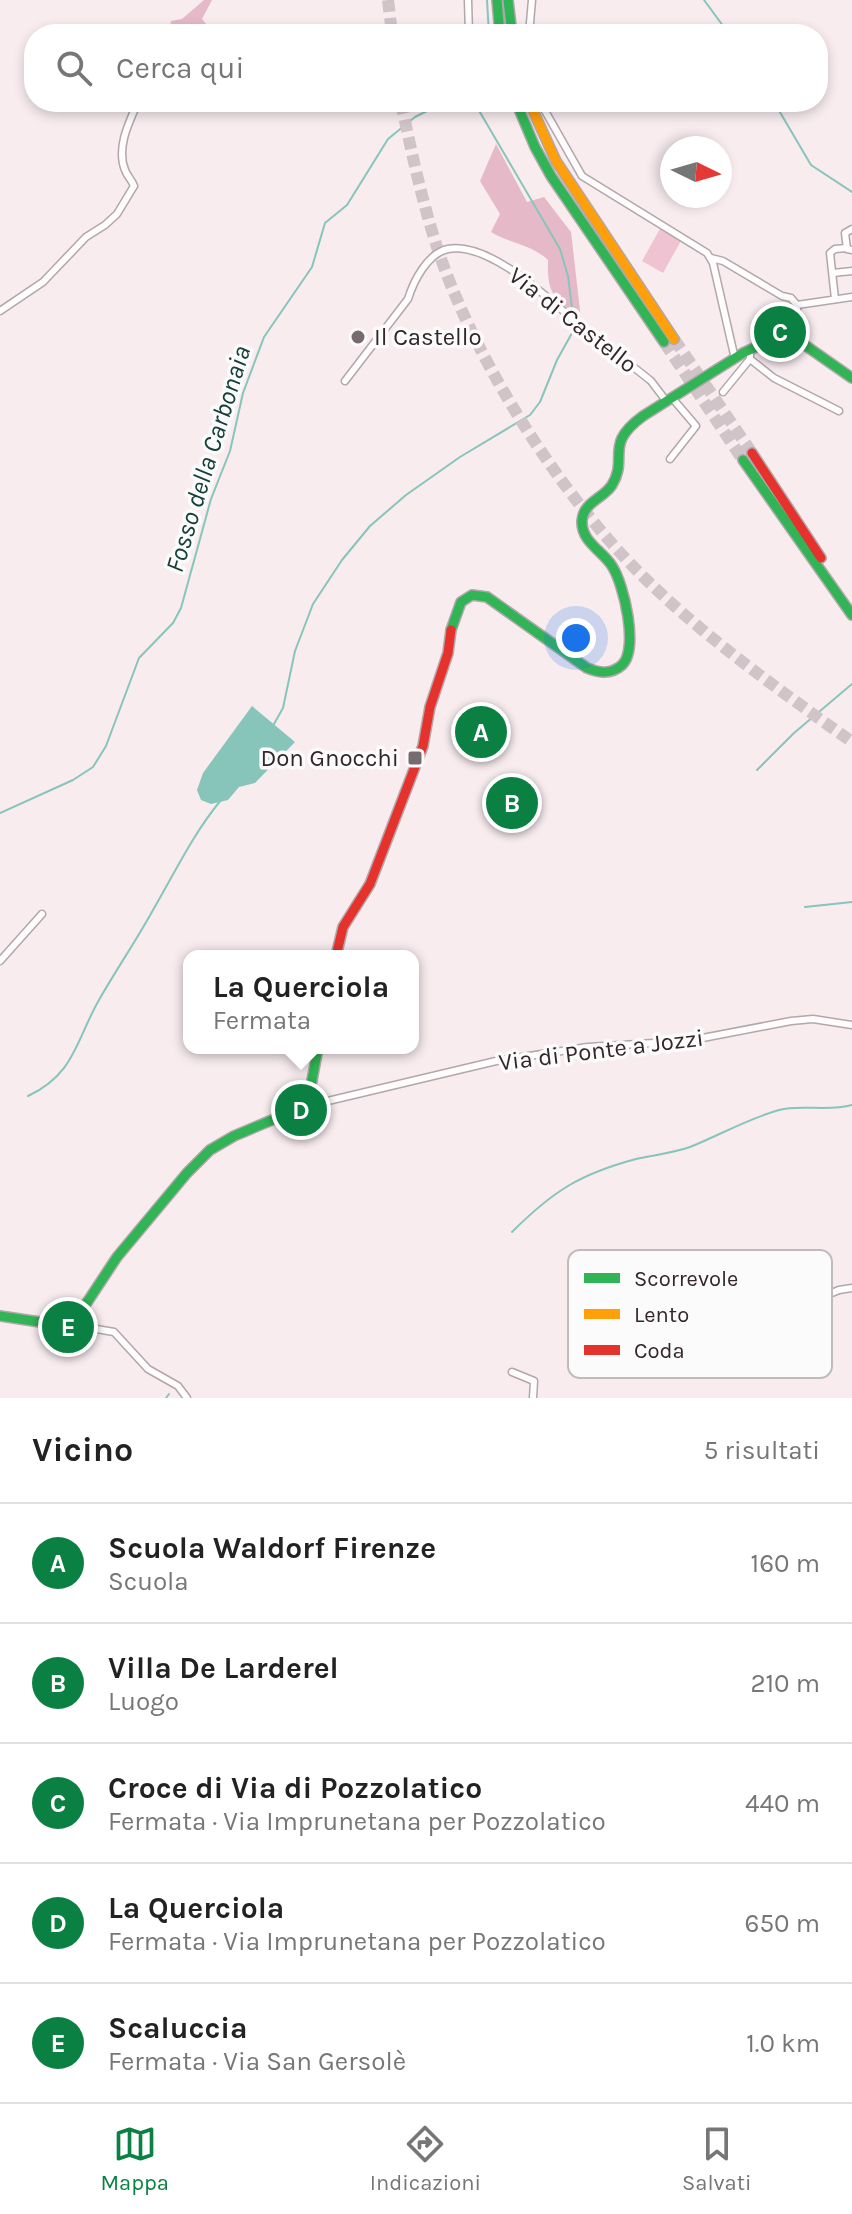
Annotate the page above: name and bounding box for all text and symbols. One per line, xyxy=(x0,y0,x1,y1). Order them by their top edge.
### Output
search box xyxy=(24,24,828,112)
icon: search xyxy=(52,46,96,90)
text: Cerca qui xyxy=(116,50,244,86)
north arrow xyxy=(660,136,732,208)
street label: Via di Castello xyxy=(503,261,643,379)
pin: C xyxy=(754,302,806,362)
place label: Il Castello xyxy=(374,323,482,351)
marker: Il Castello xyxy=(349,328,367,346)
water label: Fosso della Carbonaia xyxy=(159,342,257,576)
your location xyxy=(556,618,596,658)
pin: A xyxy=(455,702,507,762)
place label: Don Gnocchi xyxy=(260,744,399,772)
marker: Don Gnocchi xyxy=(406,749,424,767)
pin: B xyxy=(486,773,538,833)
popup xyxy=(183,950,419,1054)
text: La Querciola xyxy=(213,969,389,1005)
text: Fermata xyxy=(213,1005,311,1036)
street label: Via di Ponte a Jozzi xyxy=(497,1024,705,1076)
pin: D xyxy=(275,1080,327,1140)
legend xyxy=(568,1250,832,1378)
text: Scorrevole xyxy=(634,1266,738,1292)
pin: E xyxy=(42,1297,94,1357)
text: Lento xyxy=(634,1302,689,1328)
text: Coda xyxy=(634,1338,685,1364)
text: Vicino xyxy=(32,1430,133,1470)
text: 5 risultati xyxy=(704,1435,820,1466)
text: Scuola Waldorf Firenze xyxy=(108,1530,436,1566)
text: A xyxy=(50,1548,66,1579)
text: 160 m xyxy=(751,1548,820,1579)
text: Scuola xyxy=(108,1566,189,1597)
text: Villa De Larderel xyxy=(108,1650,339,1686)
text: B xyxy=(50,1668,66,1699)
text: 210 m xyxy=(750,1668,820,1699)
text: Luogo xyxy=(108,1686,179,1717)
text: Croce di Via di Pozzolatico xyxy=(108,1770,482,1806)
text: C xyxy=(50,1788,66,1819)
text: 440 m xyxy=(745,1788,820,1819)
text: Fermata · Via Imprunetana per Pozzolatico xyxy=(108,1806,606,1837)
text: La Querciola xyxy=(108,1890,284,1926)
text: D xyxy=(49,1908,67,1939)
text: 650 m xyxy=(745,1908,820,1939)
text: Fermata · Via Imprunetana per Pozzolatico xyxy=(108,1926,606,1957)
text: Scaluccia xyxy=(108,2010,248,2046)
text: E xyxy=(50,2028,66,2059)
text: 1.0 km xyxy=(746,2028,820,2059)
text: Fermata · Via San Gersolè xyxy=(108,2046,406,2077)
tab: Mappa xyxy=(100,2122,169,2196)
tab: Indicazioni xyxy=(370,2122,481,2196)
tab: Salvati xyxy=(682,2122,752,2196)

